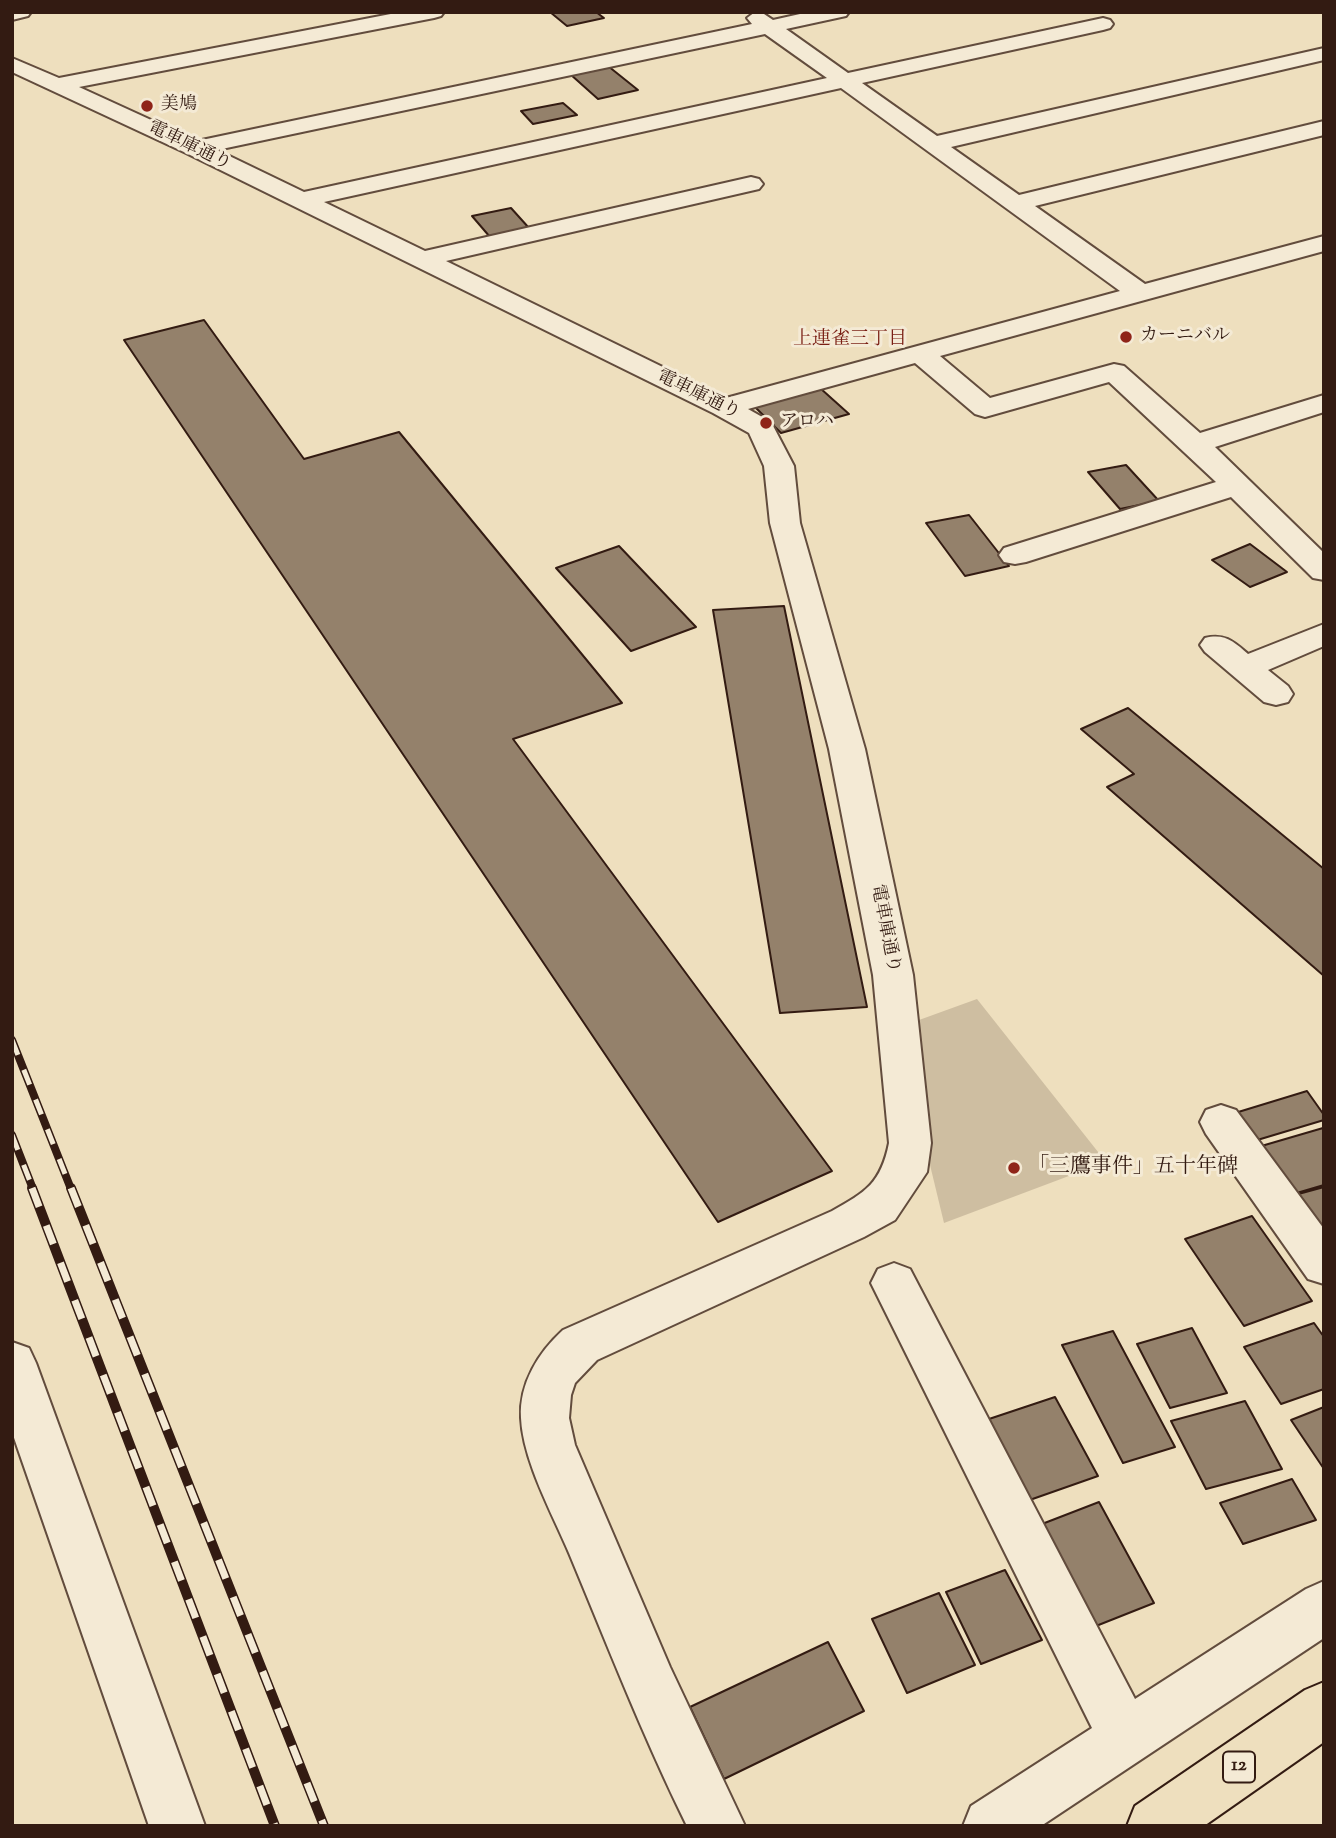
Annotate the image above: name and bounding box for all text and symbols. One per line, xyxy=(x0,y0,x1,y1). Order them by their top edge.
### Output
place label: 美鳩 xyxy=(161,95,197,117)
marker: 美鳩 xyxy=(139,98,155,114)
street label: 電車庫通り xyxy=(144,118,234,176)
place label: カーニバル xyxy=(1140,326,1230,348)
marker: カーニバル xyxy=(1118,329,1134,345)
district label: 上連雀三丁目 xyxy=(793,330,907,352)
street label: 電車庫通り xyxy=(653,367,743,425)
place label: アロハ xyxy=(780,412,834,434)
marker: アロハ xyxy=(758,415,774,431)
street label: 電車庫通り xyxy=(865,883,903,975)
place label: 「三鷹事件」五十年碑 xyxy=(1028,1155,1238,1181)
marker: 「三鷹事件」五十年碑 xyxy=(1006,1160,1022,1176)
road number: 12 xyxy=(1223,1751,1255,1782)

